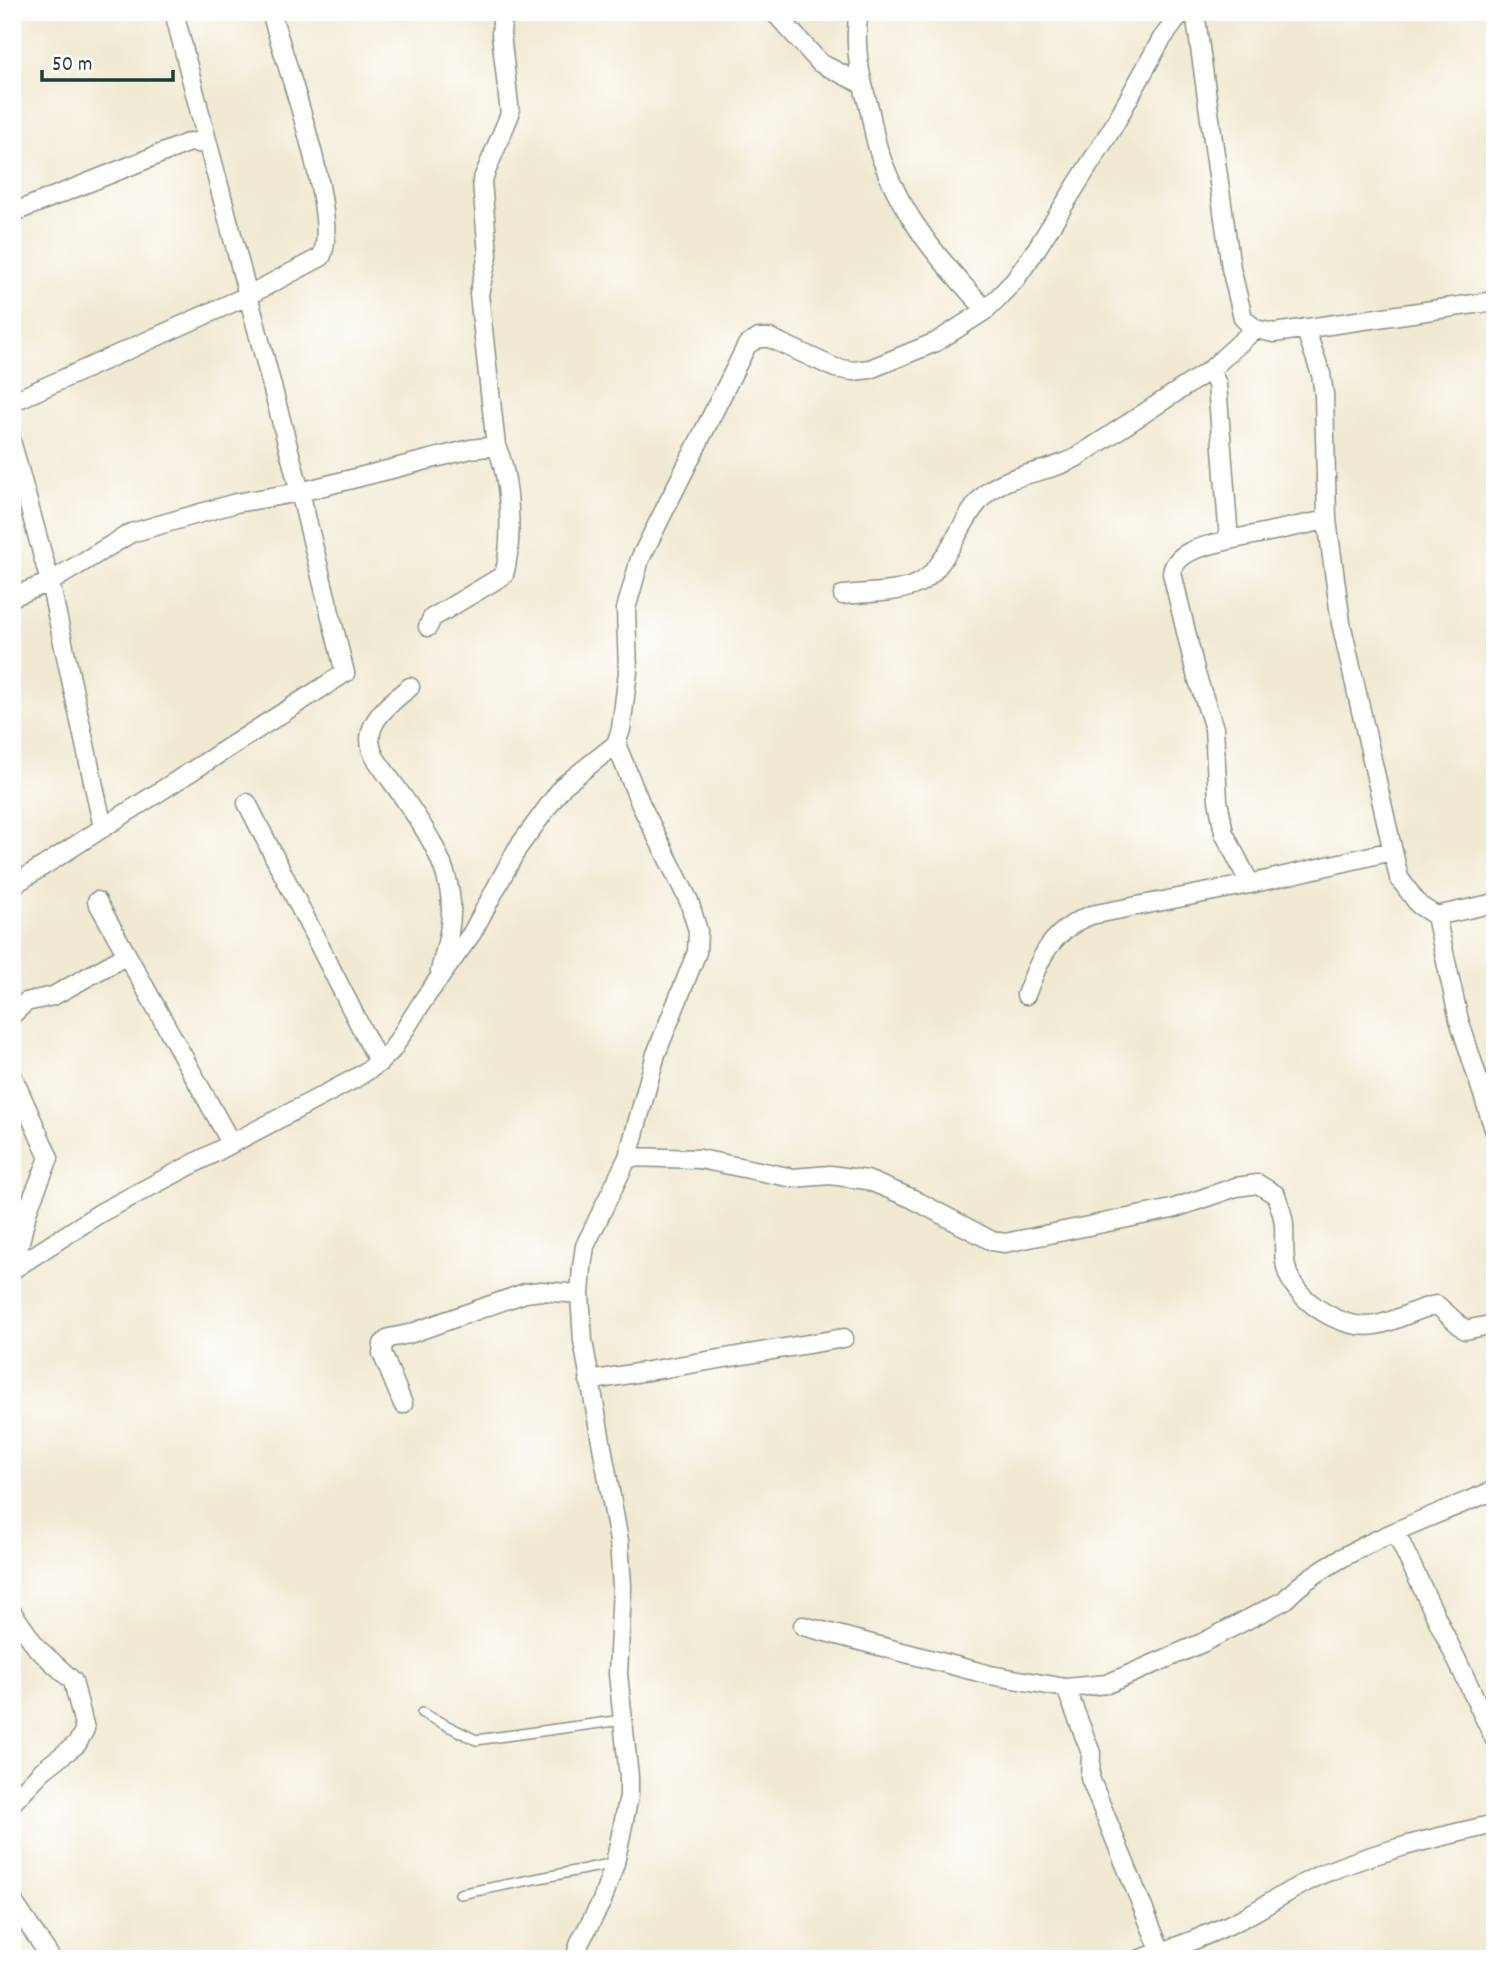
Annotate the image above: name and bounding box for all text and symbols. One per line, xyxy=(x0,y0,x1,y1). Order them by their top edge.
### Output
scale bar xyxy=(42,38,173,82)
text: 50 m xyxy=(52,51,92,81)

